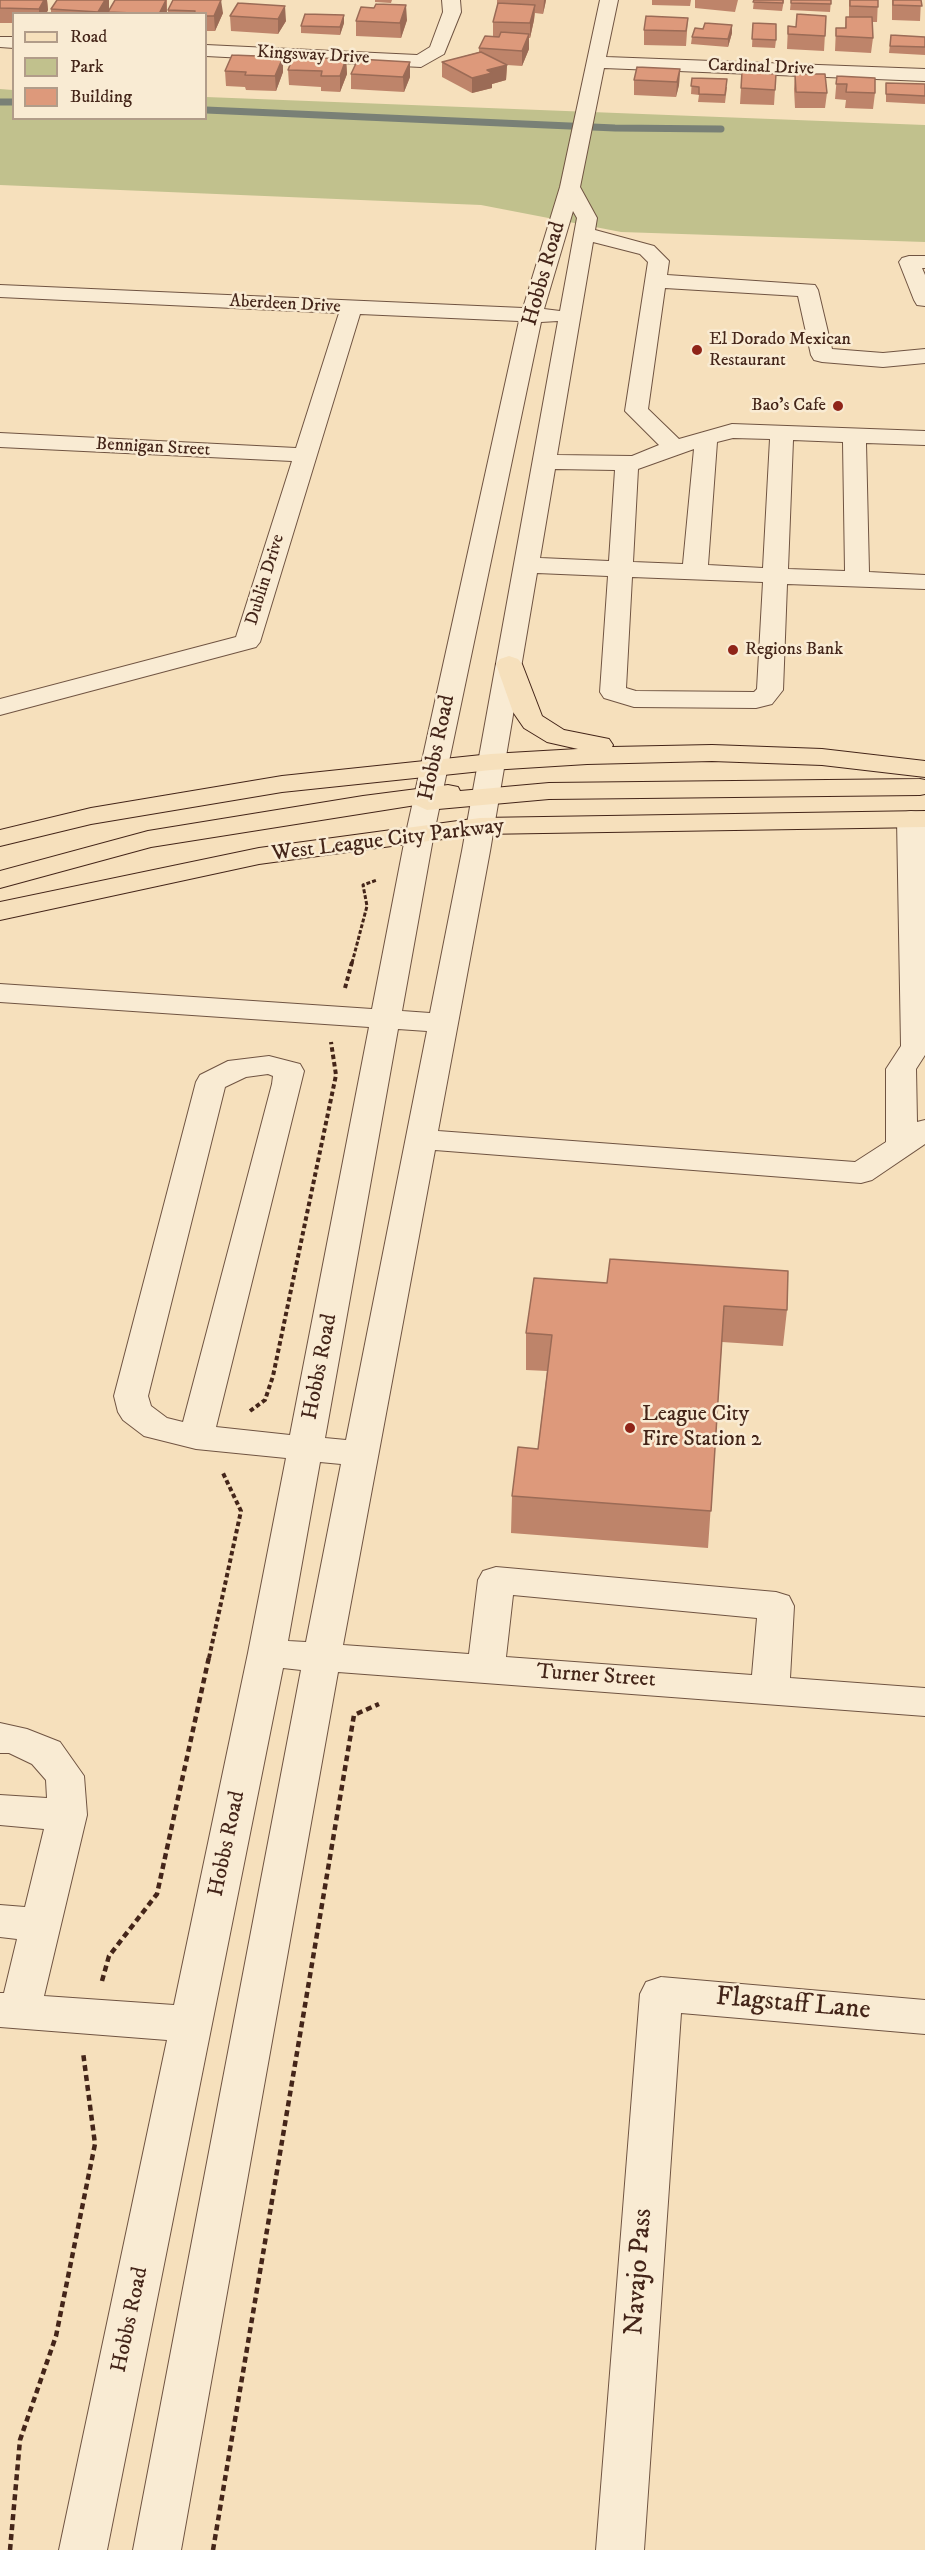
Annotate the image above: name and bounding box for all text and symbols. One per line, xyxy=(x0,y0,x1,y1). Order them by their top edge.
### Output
legend xyxy=(12,12,207,120)
text: Road xyxy=(70,26,107,48)
street label: Kingsway Drive xyxy=(256,42,370,70)
street label: Cardinal Drive xyxy=(708,55,814,81)
text: Park xyxy=(70,56,104,78)
text: Building xyxy=(70,86,132,108)
street label: Hobbs Road xyxy=(518,219,572,329)
street label: Aberdeen Drive xyxy=(229,291,341,319)
place label: El Dorado Mexican Restaurant xyxy=(709,329,851,372)
marker: El Dorado Mexican Restaurant xyxy=(690,343,704,357)
place label: Bao's Cafe xyxy=(751,395,826,417)
marker: Bao's Cafe xyxy=(831,399,845,413)
street label: Bennigan Street xyxy=(95,434,211,462)
street label: Dublin Drive xyxy=(242,532,290,628)
place label: Regions Bank xyxy=(745,639,843,661)
marker: Regions Bank xyxy=(726,643,740,657)
street label: Hobbs Road xyxy=(414,693,462,803)
street label: West League City Parkway xyxy=(270,814,506,868)
street label: Hobbs Road xyxy=(298,1312,344,1422)
place label: League City Fire Station 2 xyxy=(642,1402,762,1454)
marker: League City Fire Station 2 xyxy=(623,1421,637,1435)
street label: Turner Street xyxy=(536,1660,656,1694)
street label: Hobbs Road xyxy=(204,1789,252,1899)
street label: Flagstaff Lane xyxy=(714,1982,872,2028)
street label: Navajo Pass xyxy=(619,2208,661,2336)
street label: Hobbs Road xyxy=(107,2265,155,2375)

